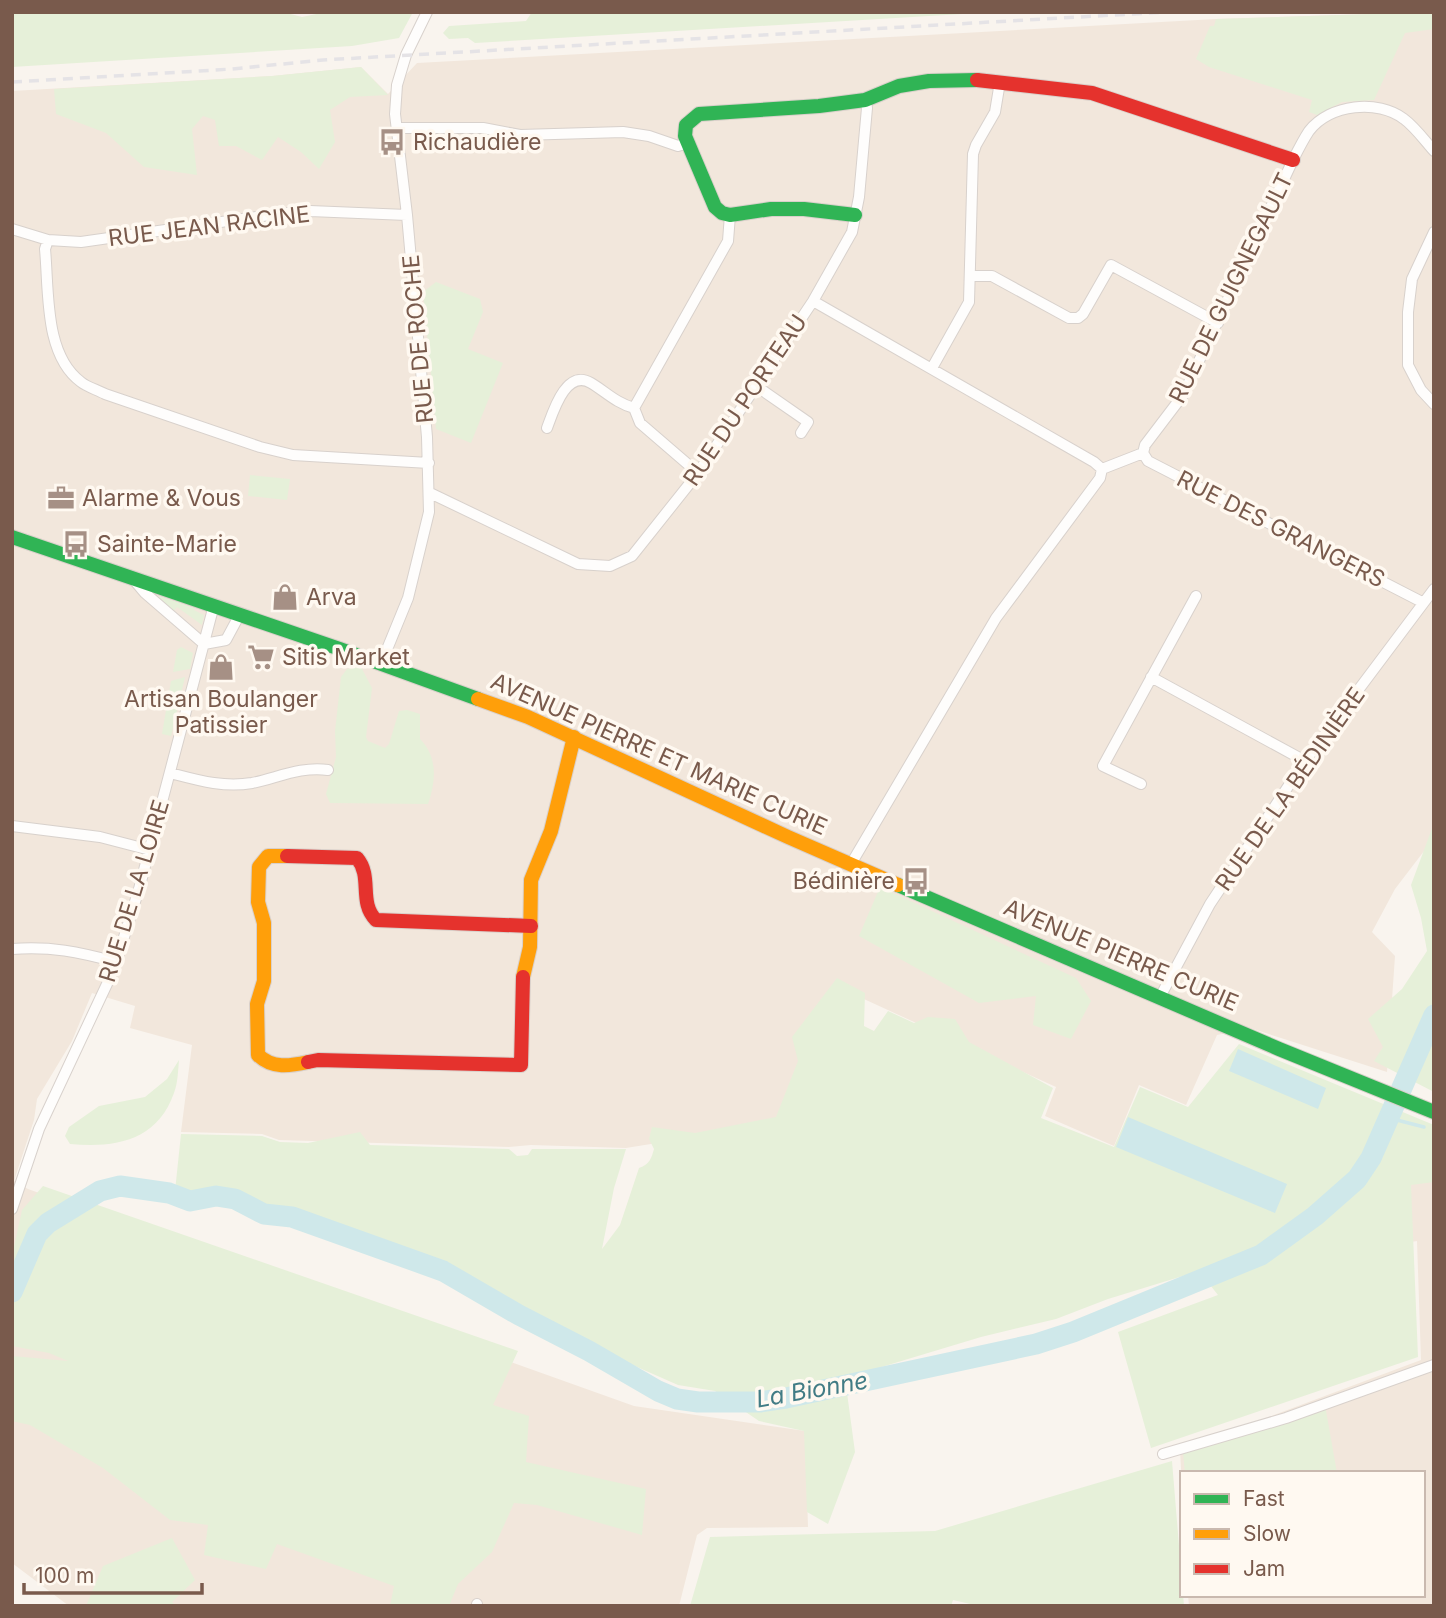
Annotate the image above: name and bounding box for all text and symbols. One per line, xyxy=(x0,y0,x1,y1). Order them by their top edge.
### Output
bus stop icon: Richaudière xyxy=(377,127,407,157)
place label: Richaudière xyxy=(413,128,541,156)
street label: RUE DE GUIGNEGAULT xyxy=(1163,168,1299,408)
street label: RUE JEAN RACINE xyxy=(107,200,311,252)
street label: RUE DE ROCHE xyxy=(397,253,439,425)
street label: RUE DU PORTEAU xyxy=(677,309,813,491)
street label: RUE DES GRANGERS xyxy=(1172,464,1390,594)
office icon: Alarme & Vous xyxy=(46,483,76,513)
place label: Alarme & Vous xyxy=(82,484,241,512)
bus stop icon: Sainte-Marie xyxy=(61,529,91,559)
place label: Sainte-Marie xyxy=(97,530,237,558)
shop icon: Arva xyxy=(270,582,300,612)
place label: Arva xyxy=(306,583,357,611)
supermarket icon: Sitis Market xyxy=(246,642,276,672)
place label: Sitis Market xyxy=(282,643,410,671)
shop icon: Artisan Boulanger Patissier xyxy=(206,652,236,682)
street label: AVENUE PIERRE ET MARIE CURIE xyxy=(487,667,831,841)
street label: RUE DE LA BÉDINIÈRE xyxy=(1209,682,1371,896)
place label: Artisan Boulanger Patissier xyxy=(124,685,318,739)
street label: RUE DE LA LOIRE xyxy=(93,796,175,986)
bus stop icon: Bédinière xyxy=(901,866,931,896)
place label: Bédinière xyxy=(793,867,895,895)
street label: AVENUE PIERRE CURIE xyxy=(1000,893,1242,1017)
water label: La Bionne xyxy=(754,1365,870,1414)
legend xyxy=(1180,1471,1425,1597)
text: Fast xyxy=(1243,1486,1285,1511)
text: Slow xyxy=(1243,1521,1291,1546)
scale bar xyxy=(24,1552,203,1596)
text: Jam xyxy=(1243,1556,1285,1581)
text: 100 m xyxy=(35,1563,94,1588)

